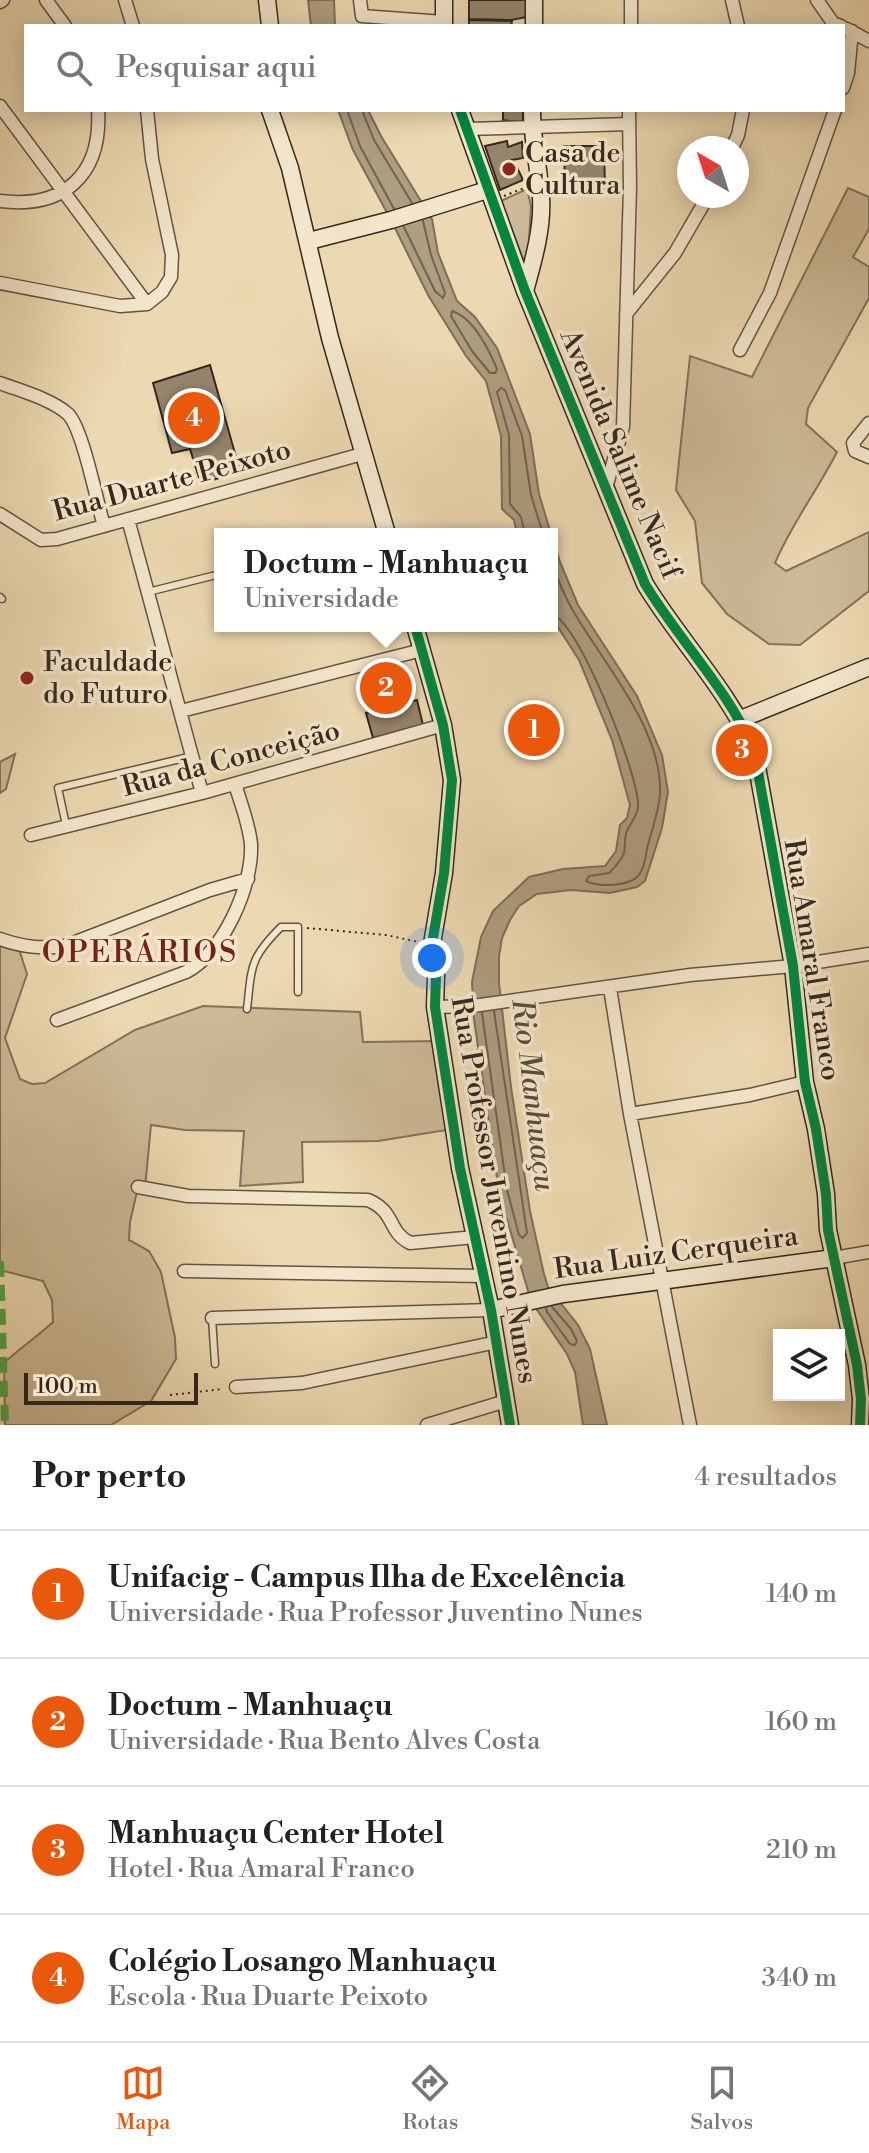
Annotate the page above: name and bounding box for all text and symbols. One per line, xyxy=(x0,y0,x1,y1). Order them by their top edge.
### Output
search box xyxy=(24,24,845,112)
icon: search xyxy=(52,46,96,90)
text: Pesquisar aqui xyxy=(116,49,317,87)
place label: Casa de Cultura xyxy=(525,136,621,203)
north arrow xyxy=(677,136,749,208)
marker: Casa de Cultura xyxy=(500,160,518,178)
street label: Avenida Salime Nacif xyxy=(551,323,689,586)
pin: 4 xyxy=(168,388,220,448)
street label: Rua Duarte Peixoto xyxy=(49,432,295,530)
popup xyxy=(214,528,558,632)
text: Doctum - Manhuaçu xyxy=(244,545,528,583)
text: Universidade xyxy=(244,583,399,615)
place label: Faculdade do Futuro xyxy=(43,645,172,712)
pin: 2 xyxy=(360,658,412,718)
marker: Faculdade do Futuro xyxy=(18,669,36,687)
pin: 1 xyxy=(508,700,560,760)
street label: Rua da Conceição xyxy=(118,713,344,805)
pin: 3 xyxy=(716,720,768,780)
street label: Rua Amaral Franco xyxy=(776,837,848,1083)
district label: OPERÁRIOS xyxy=(42,932,238,972)
your location xyxy=(412,938,452,978)
street label: Rua Professor Juventino Nunes xyxy=(443,994,545,1386)
water label: Rio Manhuaçu xyxy=(502,996,564,1193)
street label: Rua Luiz Cerqueira xyxy=(552,1218,801,1287)
map controls xyxy=(773,1329,845,1401)
button: layers xyxy=(773,1329,845,1401)
scale bar xyxy=(24,1369,198,1405)
text: 100 m xyxy=(36,1373,98,1400)
text: Por perto xyxy=(32,1456,187,1498)
text: 4 resultados xyxy=(695,1461,837,1493)
text: Unifacig - Campus Ilha de Excelência xyxy=(108,1559,625,1597)
text: 1 xyxy=(52,1578,64,1610)
text: 140 m xyxy=(766,1578,837,1610)
text: Universidade · Rua Professor Juventino Nunes xyxy=(108,1597,643,1629)
text: Doctum - Manhuaçu xyxy=(108,1687,393,1725)
text: 2 xyxy=(50,1706,66,1738)
text: 160 m xyxy=(766,1706,837,1738)
text: Universidade · Rua Bento Alves Costa xyxy=(108,1725,540,1757)
text: Manhuaçu Center Hotel xyxy=(108,1815,444,1853)
text: 3 xyxy=(50,1834,66,1866)
text: 210 m xyxy=(766,1834,837,1866)
text: Hotel · Rua Amaral Franco xyxy=(108,1853,415,1885)
text: Colégio Losango Manhuaçu xyxy=(108,1943,497,1981)
text: 4 xyxy=(49,1962,67,1994)
text: 340 m xyxy=(761,1962,837,1994)
text: Escola · Rua Duarte Peixoto xyxy=(108,1981,428,2013)
tab: Mapa xyxy=(116,2061,170,2136)
tab: Rotas xyxy=(402,2061,458,2136)
tab: Salvos xyxy=(690,2061,753,2136)

